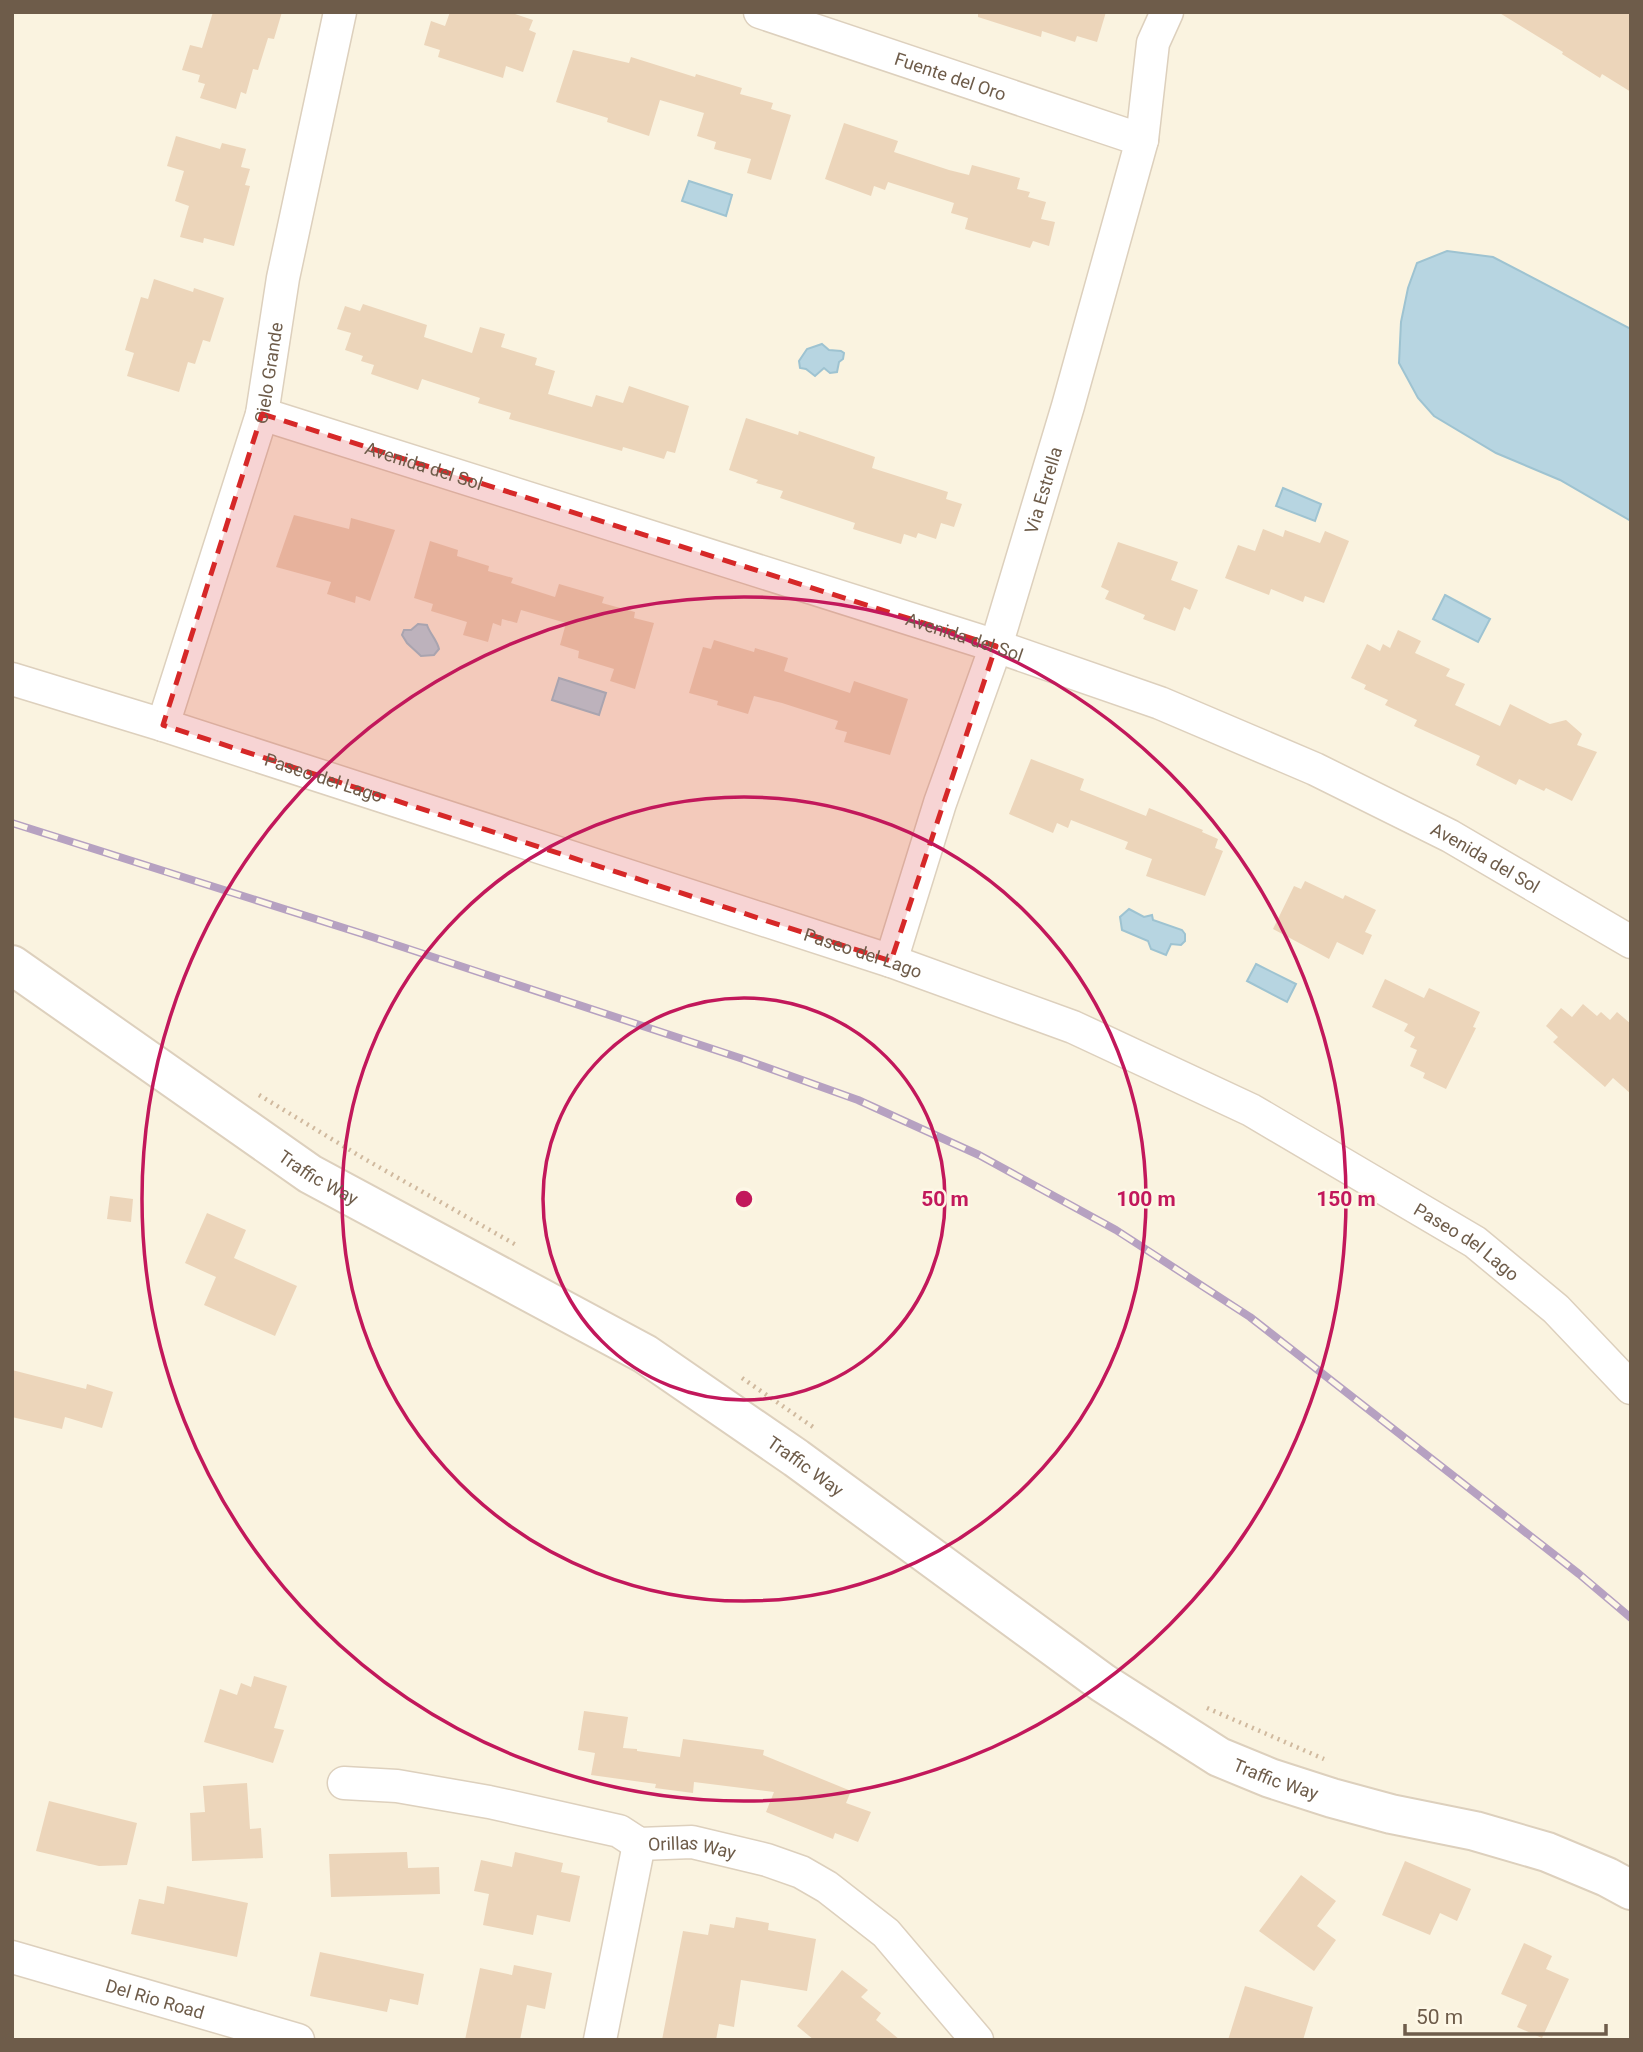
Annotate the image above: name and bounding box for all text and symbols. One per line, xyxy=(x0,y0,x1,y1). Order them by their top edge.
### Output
street label: Fuente del Oro xyxy=(892,47,1009,104)
street label: Cielo Grande xyxy=(249,321,287,426)
street label: Avenida del Sol xyxy=(363,437,485,494)
street label: Via Estrella xyxy=(1020,444,1066,536)
street label: Avenida del Sol xyxy=(903,608,1026,665)
street label: Paseo del Lago xyxy=(262,748,386,806)
street label: Avenida del Sol xyxy=(1428,818,1544,897)
street label: Paseo del Lago xyxy=(801,923,925,982)
street label: Traffic Way xyxy=(275,1145,362,1209)
centre of rings xyxy=(732,1187,756,1211)
text: 50 m xyxy=(921,1187,969,1211)
text: 100 m xyxy=(1116,1187,1176,1211)
text: 150 m xyxy=(1316,1187,1376,1211)
street label: Paseo del Lago xyxy=(1410,1198,1524,1285)
street label: Traffic Way xyxy=(764,1431,848,1500)
street label: Traffic Way xyxy=(1230,1754,1322,1804)
street label: Orillas Way xyxy=(648,1831,739,1863)
street label: Del Rio Road xyxy=(103,1974,207,2023)
scale bar xyxy=(1405,1993,1606,2037)
text: 50 m xyxy=(1416,2005,1463,2029)

